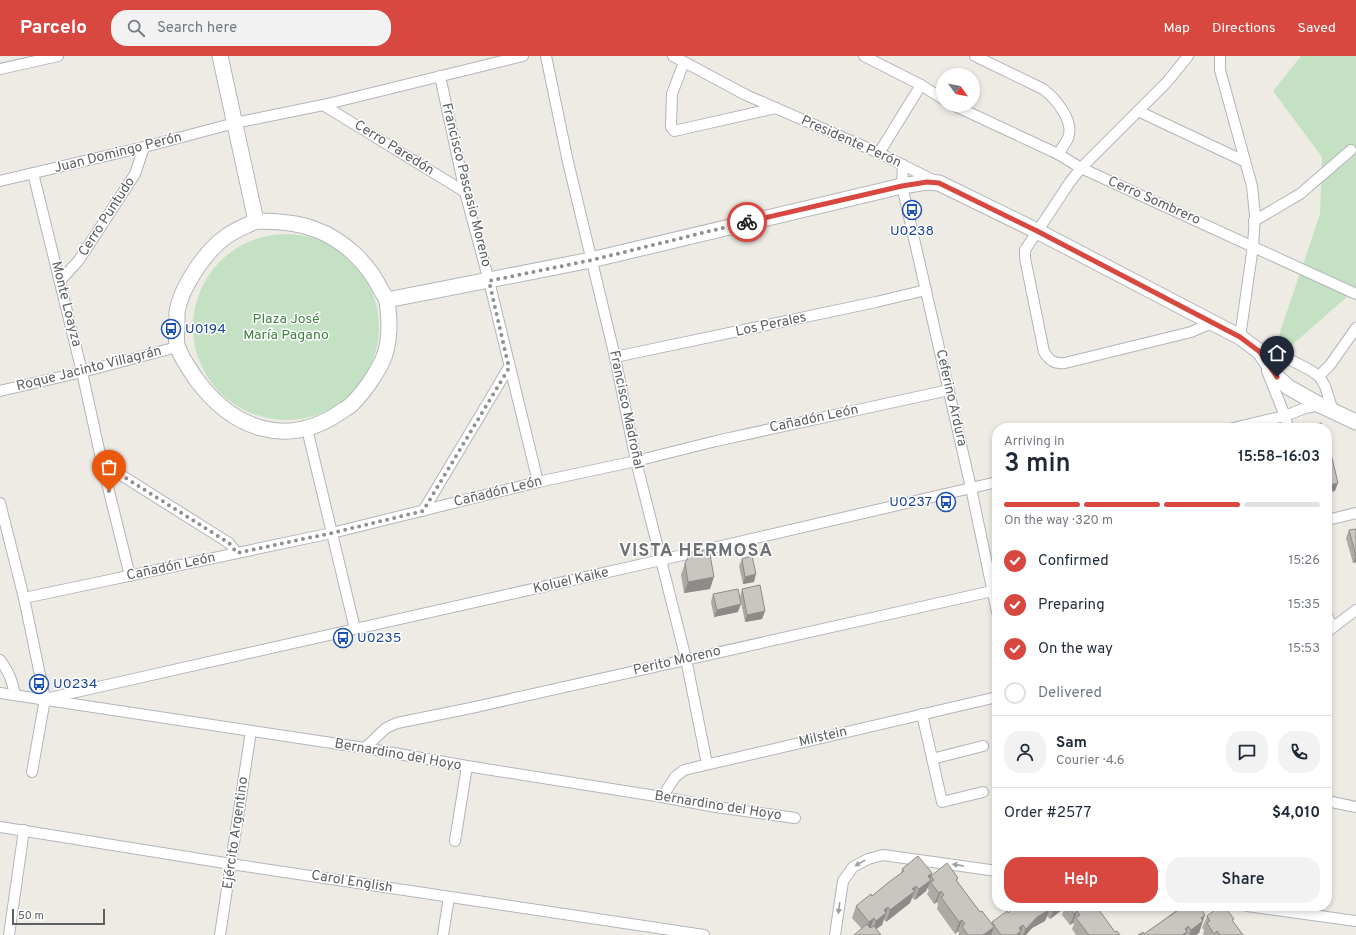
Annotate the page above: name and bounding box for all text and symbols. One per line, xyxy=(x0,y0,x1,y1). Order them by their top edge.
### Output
search box xyxy=(111,10,391,46)
text: Parcelo xyxy=(20,16,87,40)
icon: search xyxy=(125,17,147,39)
text: Search here xyxy=(157,19,237,38)
text: Map xyxy=(1164,20,1190,37)
text: Directions xyxy=(1212,20,1276,37)
text: Saved xyxy=(1298,20,1336,37)
north arrow xyxy=(936,68,980,112)
map controls xyxy=(936,68,980,112)
street label: Francisco Pascasio Moreno xyxy=(437,101,495,269)
street label: Presidente Perón xyxy=(798,112,904,172)
street label: Cerro Paredón xyxy=(351,117,437,179)
street label: Juan Domingo Perón xyxy=(52,129,184,177)
street label: Cerro Sombrero xyxy=(1105,173,1203,229)
street label: Cerro Puntudo xyxy=(75,174,139,260)
bus stop icon: U0238 xyxy=(901,199,923,221)
courier xyxy=(727,202,767,242)
icon: bike xyxy=(736,211,758,233)
place label: U0238 xyxy=(890,223,934,240)
street label: Monte Loayza xyxy=(47,259,85,349)
street label: Los Perales xyxy=(734,309,808,341)
park label: Plaza José María Pagano xyxy=(243,311,329,344)
bus stop icon: U0194 xyxy=(160,318,182,340)
place label: U0194 xyxy=(185,321,226,338)
pin xyxy=(1260,336,1294,377)
icon: home xyxy=(1266,342,1288,364)
street label: Roque Jacinto Villagrán xyxy=(15,343,163,395)
street label: Ceferino Ardura xyxy=(932,348,970,448)
street label: Francisco Madroñal xyxy=(605,349,647,471)
street label: Cañadón León xyxy=(768,401,860,437)
text: Arriving in xyxy=(1004,434,1065,450)
text: 3 min xyxy=(1004,448,1071,481)
text: 15:58–16:03 xyxy=(1238,448,1320,467)
pin xyxy=(92,450,126,491)
icon: bag xyxy=(98,456,120,478)
street label: Cañadón León xyxy=(452,473,544,511)
bus stop icon: U0237 xyxy=(935,491,957,513)
place label: U0237 xyxy=(889,494,932,511)
text: On the way · 320 m xyxy=(1004,513,1113,529)
district label: VISTA HERMOSA xyxy=(619,540,773,563)
street label: Cañadón León xyxy=(125,549,217,585)
icon: check xyxy=(1004,550,1026,572)
text: Confirmed xyxy=(1038,552,1109,571)
text: 15:26 xyxy=(1288,553,1320,569)
street label: Koluel Kaike xyxy=(531,564,611,598)
icon: check xyxy=(1004,594,1026,616)
text: Preparing xyxy=(1038,596,1105,615)
text: 15:35 xyxy=(1288,597,1320,613)
bus stop icon: U0235 xyxy=(332,627,354,649)
place label: U0235 xyxy=(357,630,401,647)
icon: check xyxy=(1004,638,1026,660)
text: On the way xyxy=(1038,640,1113,659)
text: 15:53 xyxy=(1288,641,1320,657)
street label: Perito Moreno xyxy=(632,643,723,679)
bus stop icon: U0234 xyxy=(28,673,50,695)
place label: U0234 xyxy=(53,676,97,693)
text: Delivered xyxy=(1038,684,1102,703)
street label: Milstein xyxy=(797,723,849,751)
button: person xyxy=(1004,731,1046,773)
button: chat xyxy=(1226,731,1268,773)
button: phone xyxy=(1278,731,1320,773)
text: Sam xyxy=(1056,734,1087,753)
street label: Bernardino del Hoyo xyxy=(333,735,463,775)
text: Courier · 4.6 xyxy=(1056,753,1124,769)
street label: Ejército Argentino xyxy=(220,776,252,890)
street label: Bernardino del Hoyo xyxy=(653,788,783,824)
text: Order #2577 xyxy=(1004,804,1091,823)
text: $4,010 xyxy=(1272,804,1320,823)
button: Help xyxy=(1004,857,1158,903)
button: Share xyxy=(1166,857,1320,903)
one-way arrow xyxy=(854,860,866,867)
one-way arrow xyxy=(952,862,965,868)
street label: Carol English xyxy=(310,867,394,897)
one-way arrow xyxy=(836,902,842,914)
scale bar xyxy=(12,907,105,926)
text: 50 m xyxy=(18,909,44,923)

